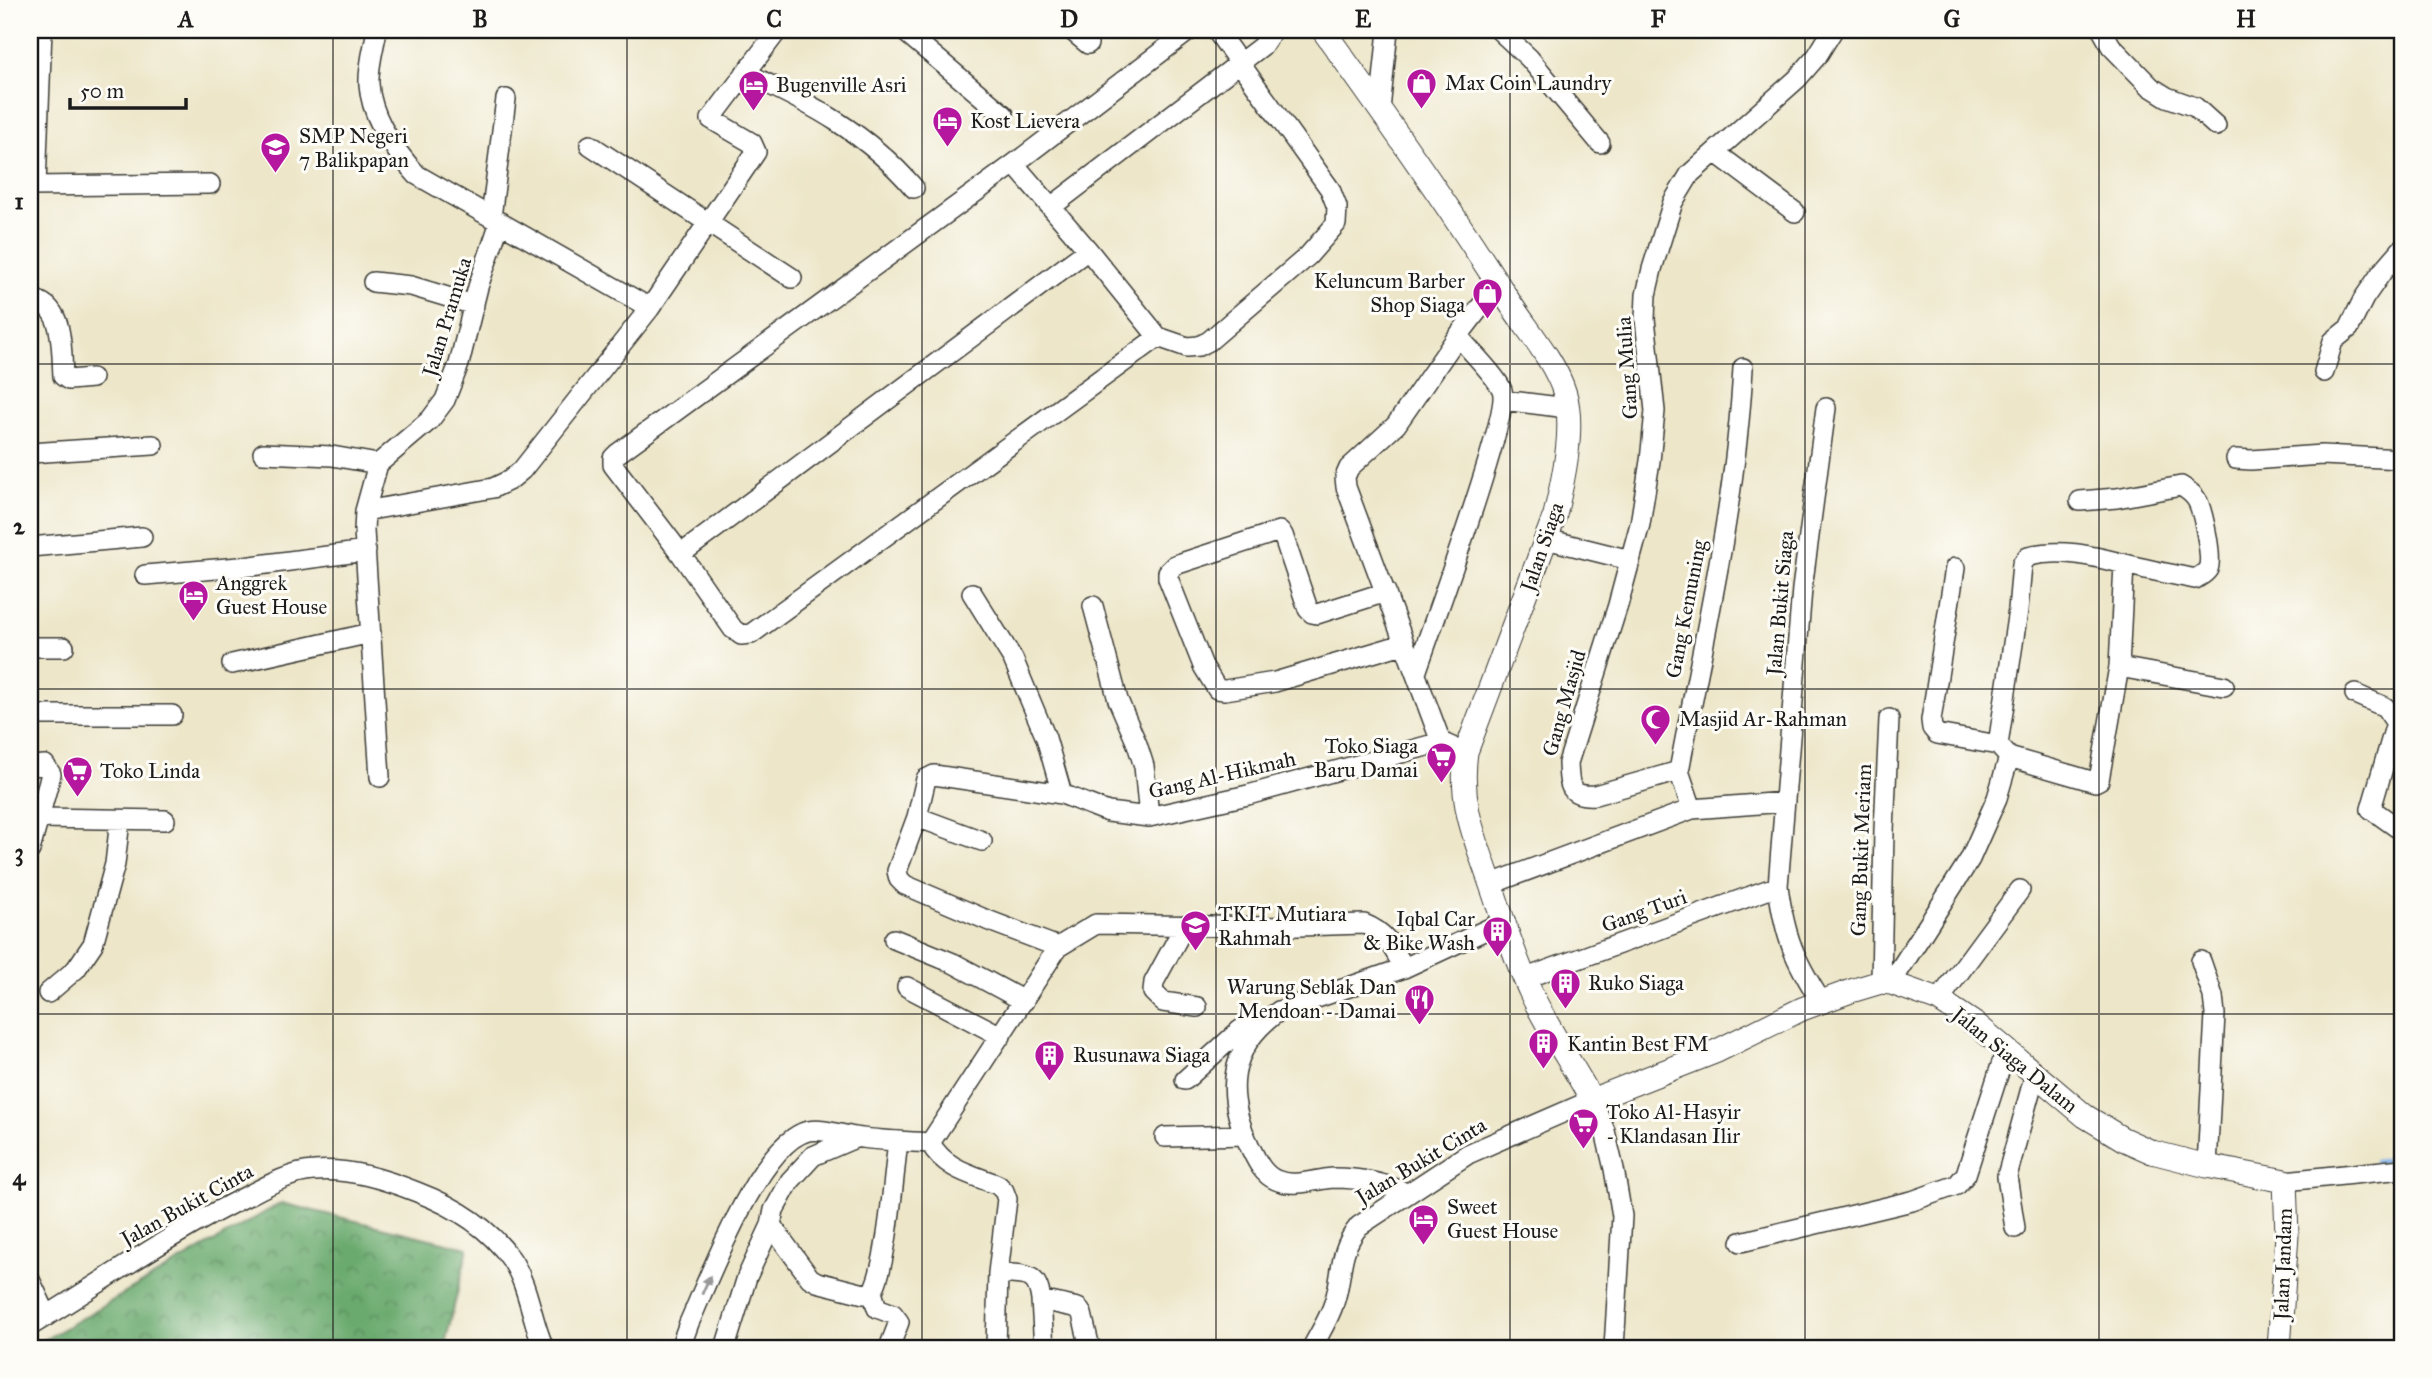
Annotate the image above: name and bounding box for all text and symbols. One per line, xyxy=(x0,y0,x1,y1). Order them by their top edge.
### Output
text: A xyxy=(176,5,194,33)
text: B xyxy=(472,5,488,33)
text: C xyxy=(766,5,782,33)
text: D xyxy=(1060,5,1078,33)
text: E xyxy=(1355,5,1372,33)
text: F xyxy=(1650,5,1666,33)
text: G xyxy=(1944,5,1961,33)
text: H xyxy=(2236,5,2256,33)
scale bar xyxy=(70,66,186,110)
shop icon: Max Coin Laundry xyxy=(1405,66,1439,110)
hotel icon: Bugenville Asri xyxy=(736,68,770,112)
place label: Max Coin Laundry xyxy=(1445,70,1612,96)
place label: Bugenville Asri xyxy=(776,72,907,98)
text: 50 m xyxy=(80,78,125,104)
hotel icon: Kost Lievera xyxy=(930,104,964,148)
place label: Kost Lievera xyxy=(970,108,1080,134)
place label: SMP Negeri 7 Balikpapan xyxy=(299,123,409,173)
school or university icon: SMP Negeri 7 Balikpapan xyxy=(259,131,293,175)
text: 1 xyxy=(14,187,24,215)
street label: Jalan Pramuka xyxy=(416,254,477,382)
place label: Keluncum Barber Shop Siaga xyxy=(1314,268,1465,318)
shop icon: Keluncum Barber Shop Siaga xyxy=(1471,276,1505,320)
street label: Gang Mulia xyxy=(1610,316,1644,420)
street label: Jalan Siaga xyxy=(1514,499,1569,597)
text: 2 xyxy=(13,512,25,540)
street label: Jalan Bukit Siaga xyxy=(1761,529,1799,678)
street label: Gang Kemuning xyxy=(1660,537,1712,680)
place label: Anggrek Guest House xyxy=(215,570,327,620)
hotel icon: Anggrek Guest House xyxy=(176,578,210,622)
street label: Gang Masjid xyxy=(1536,646,1592,759)
mosque icon: Masjid Ar-Rahman xyxy=(1639,702,1673,746)
place label: Masjid Ar-Rahman xyxy=(1679,706,1847,732)
place label: Toko Siaga Baru Damai xyxy=(1314,733,1418,783)
supermarket icon: Toko Siaga Baru Damai xyxy=(1424,741,1458,785)
street label: Gang Al-Hikmah xyxy=(1146,745,1298,805)
supermarket icon: Toko Linda xyxy=(60,754,94,798)
place label: Toko Linda xyxy=(100,758,200,784)
street label: Gang Bukit Meriam xyxy=(1845,763,1877,937)
text: 3 xyxy=(14,838,24,867)
street label: Gang Turi xyxy=(1598,884,1690,938)
place label: TKIT Mutiara Rahmah xyxy=(1218,901,1347,951)
place label: Iqbal Car & Bike Wash xyxy=(1363,906,1475,956)
school or university icon: TKIT Mutiara Rahmah xyxy=(1178,909,1212,953)
building icon: Iqbal Car & Bike Wash xyxy=(1481,914,1515,958)
building icon: Ruko Siaga xyxy=(1548,966,1582,1010)
place label: Ruko Siaga xyxy=(1588,970,1684,996)
place label: Warung Seblak Dan Mendoan - Damai xyxy=(1227,974,1396,1024)
restaurant icon: Warung Seblak Dan Mendoan - Damai xyxy=(1402,982,1436,1026)
street label: Jalan Siaga Dalam xyxy=(1945,1000,2084,1119)
building icon: Kantin Best FM xyxy=(1527,1027,1561,1071)
place label: Kantin Best FM xyxy=(1567,1031,1709,1057)
building icon: Rusunawa Siaga xyxy=(1033,1038,1067,1082)
place label: Rusunawa Siaga xyxy=(1073,1042,1210,1068)
place label: Toko Al-Hasyir - Klandasan Ilir xyxy=(1606,1099,1741,1149)
supermarket icon: Toko Al-Hasyir - Klandasan Ilir xyxy=(1566,1107,1600,1151)
street label: Jalan Bukit Cinta xyxy=(1349,1112,1491,1211)
street label: Jalan Bukit Cinta xyxy=(114,1158,258,1253)
text: 4 xyxy=(13,1163,27,1191)
place label: Sweet Guest House xyxy=(1447,1194,1558,1244)
hotel icon: Sweet Guest House xyxy=(1407,1202,1441,1246)
street label: Jalan Jandam xyxy=(2268,1207,2298,1323)
one-way arrow xyxy=(700,1275,712,1295)

